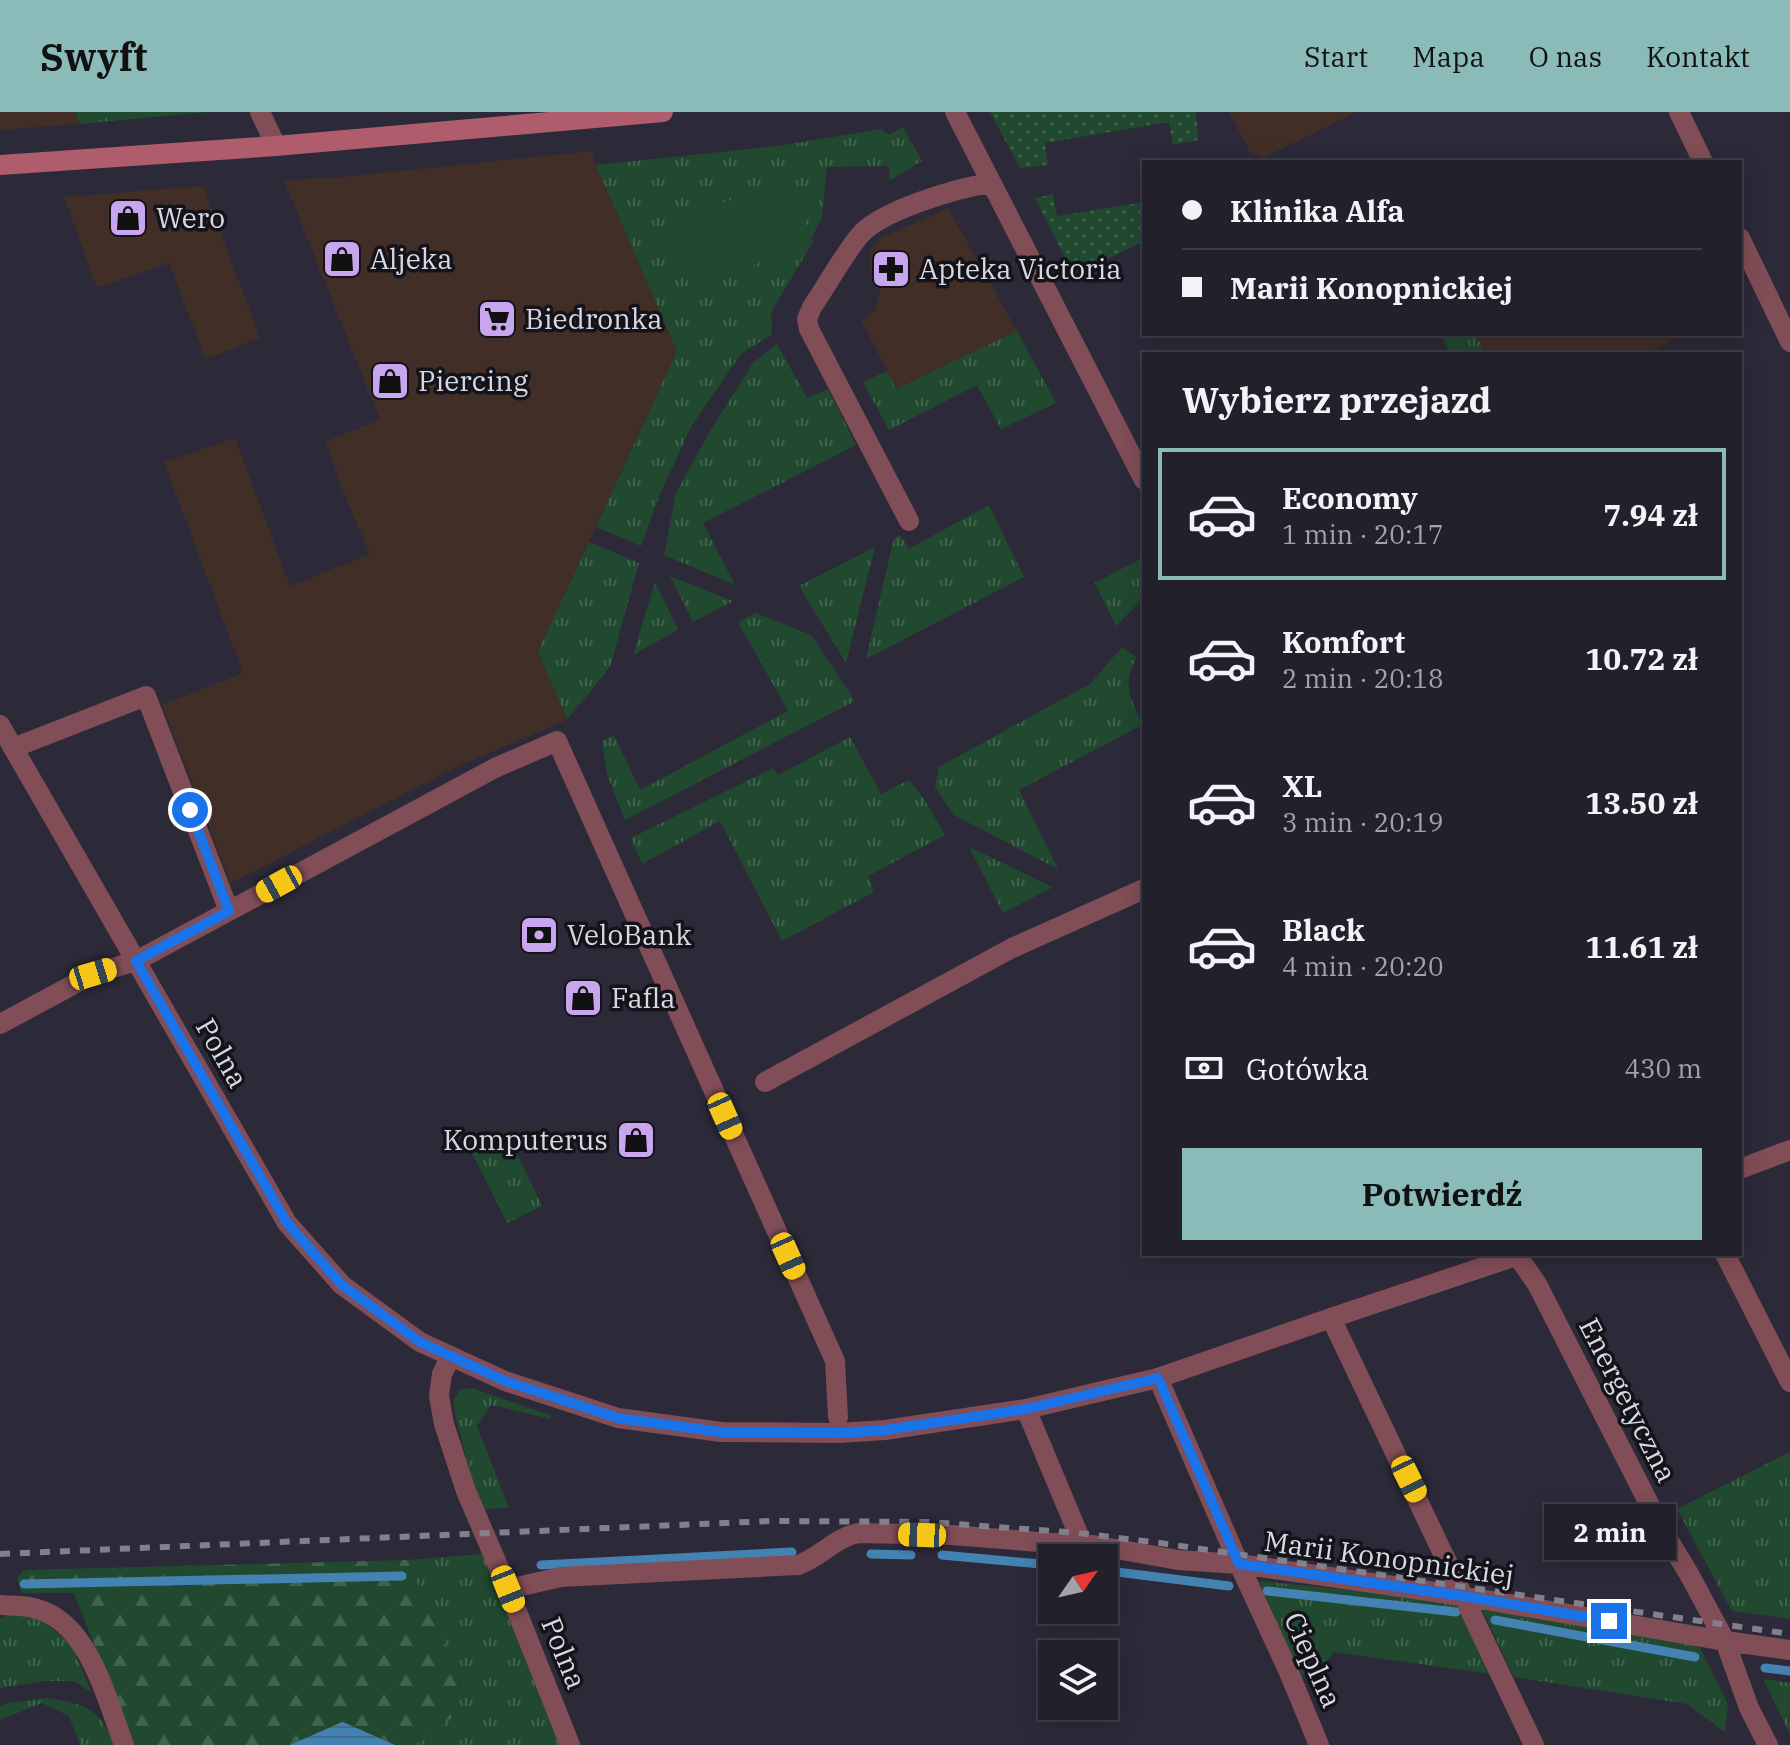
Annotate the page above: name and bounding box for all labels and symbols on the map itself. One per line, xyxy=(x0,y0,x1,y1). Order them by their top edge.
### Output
shop icon: Wero xyxy=(107,197,149,239)
place label: Wero xyxy=(156,199,225,236)
shop icon: Aljeka xyxy=(321,238,363,280)
place label: Aljeka xyxy=(370,240,452,277)
pharmacy icon: Apteka Victoria xyxy=(870,248,912,290)
place label: Apteka Victoria xyxy=(919,250,1122,287)
supermarket icon: Biedronka xyxy=(476,298,518,340)
place label: Biedronka xyxy=(525,300,663,337)
shop icon: Piercing xyxy=(369,360,411,402)
place label: Piercing xyxy=(418,362,528,399)
route start xyxy=(172,792,208,828)
car xyxy=(252,862,306,906)
bank icon: VeloBank xyxy=(518,914,560,956)
place label: VeloBank xyxy=(567,916,692,953)
car xyxy=(67,956,119,992)
shop icon: Fafla xyxy=(562,977,604,1019)
place label: Fafla xyxy=(611,979,676,1016)
street label: Polna xyxy=(188,1011,257,1094)
car xyxy=(704,1089,746,1143)
shop icon: Komputerus xyxy=(615,1119,657,1161)
place label: Komputerus xyxy=(443,1121,608,1158)
car xyxy=(767,1229,809,1283)
street label: Energetyczna xyxy=(1571,1311,1686,1488)
car xyxy=(1388,1452,1430,1506)
callout: 2 min xyxy=(1543,1505,1675,1561)
car xyxy=(898,1522,946,1548)
street label: Marii Konopnickiej xyxy=(1262,1522,1516,1593)
north arrow xyxy=(1038,1544,1118,1624)
car xyxy=(488,1562,528,1616)
route end xyxy=(1591,1603,1627,1639)
street label: Cieplna xyxy=(1276,1606,1351,1713)
street label: Polna xyxy=(533,1611,596,1694)

